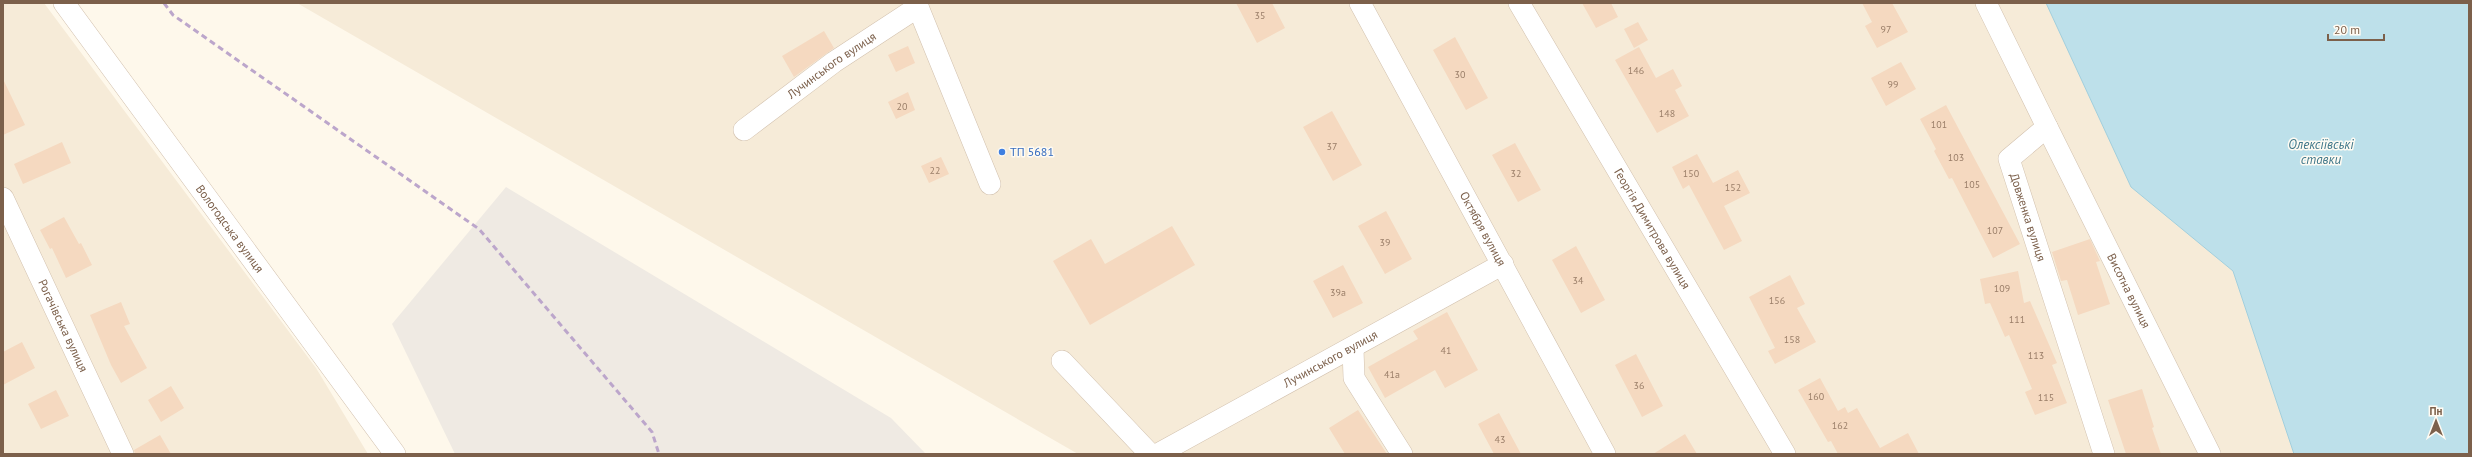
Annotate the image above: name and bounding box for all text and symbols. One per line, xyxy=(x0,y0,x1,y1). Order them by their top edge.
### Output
house number: 35 xyxy=(1255,9,1265,22)
scale bar xyxy=(2328,16,2384,42)
text: 20 m xyxy=(2334,22,2360,37)
house number: 97 xyxy=(1881,23,1891,36)
street label: Лучинського вулиця xyxy=(783,29,879,102)
house number: 146 xyxy=(1628,64,1644,77)
house number: 30 xyxy=(1455,68,1466,81)
house number: 99 xyxy=(1888,78,1898,91)
house number: 20 xyxy=(897,100,908,113)
house number: 148 xyxy=(1659,107,1675,120)
house number: 101 xyxy=(1931,118,1947,131)
water label: Олексіївські ставки xyxy=(2288,136,2354,168)
house number: 37 xyxy=(1327,140,1337,153)
place label: ТП 5681 xyxy=(1010,144,1054,159)
marker: ТП 5681 xyxy=(997,147,1007,157)
house number: 103 xyxy=(1948,151,1964,164)
house number: 22 xyxy=(930,164,940,177)
street label: Георгія Димитрова вулиця xyxy=(1611,165,1694,291)
house number: 32 xyxy=(1511,167,1521,180)
house number: 150 xyxy=(1683,167,1700,180)
street label: Довженка вулиця xyxy=(2007,171,2049,263)
house number: 105 xyxy=(1964,178,1980,191)
house number: 152 xyxy=(1725,181,1741,194)
street label: Вологодська вулиця xyxy=(193,182,267,275)
street label: Октября вулиця xyxy=(1457,189,1509,268)
house number: 107 xyxy=(1987,224,2003,237)
house number: 39 xyxy=(1380,236,1390,249)
street label: Висотна вулиця xyxy=(2104,251,2154,330)
house number: 34 xyxy=(1573,274,1584,287)
street label: Рогачівська вулиця xyxy=(35,277,91,374)
house number: 109 xyxy=(1994,282,2010,295)
house number: 39а xyxy=(1330,286,1346,299)
house number: 156 xyxy=(1769,294,1785,307)
house number: 111 xyxy=(2009,313,2025,326)
street label: Лучинського вулиця xyxy=(1280,327,1380,391)
house number: 158 xyxy=(1784,333,1800,346)
house number: 41 xyxy=(1441,344,1451,357)
house number: 113 xyxy=(2028,349,2044,362)
house number: 41а xyxy=(1384,368,1400,381)
house number: 36 xyxy=(1634,379,1644,392)
house number: 160 xyxy=(1808,390,1825,403)
house number: 115 xyxy=(2038,391,2054,404)
north arrow xyxy=(2416,401,2456,441)
text: Пн xyxy=(2430,404,2443,418)
house number: 162 xyxy=(1832,419,1848,432)
house number: 43 xyxy=(1495,433,1505,446)

